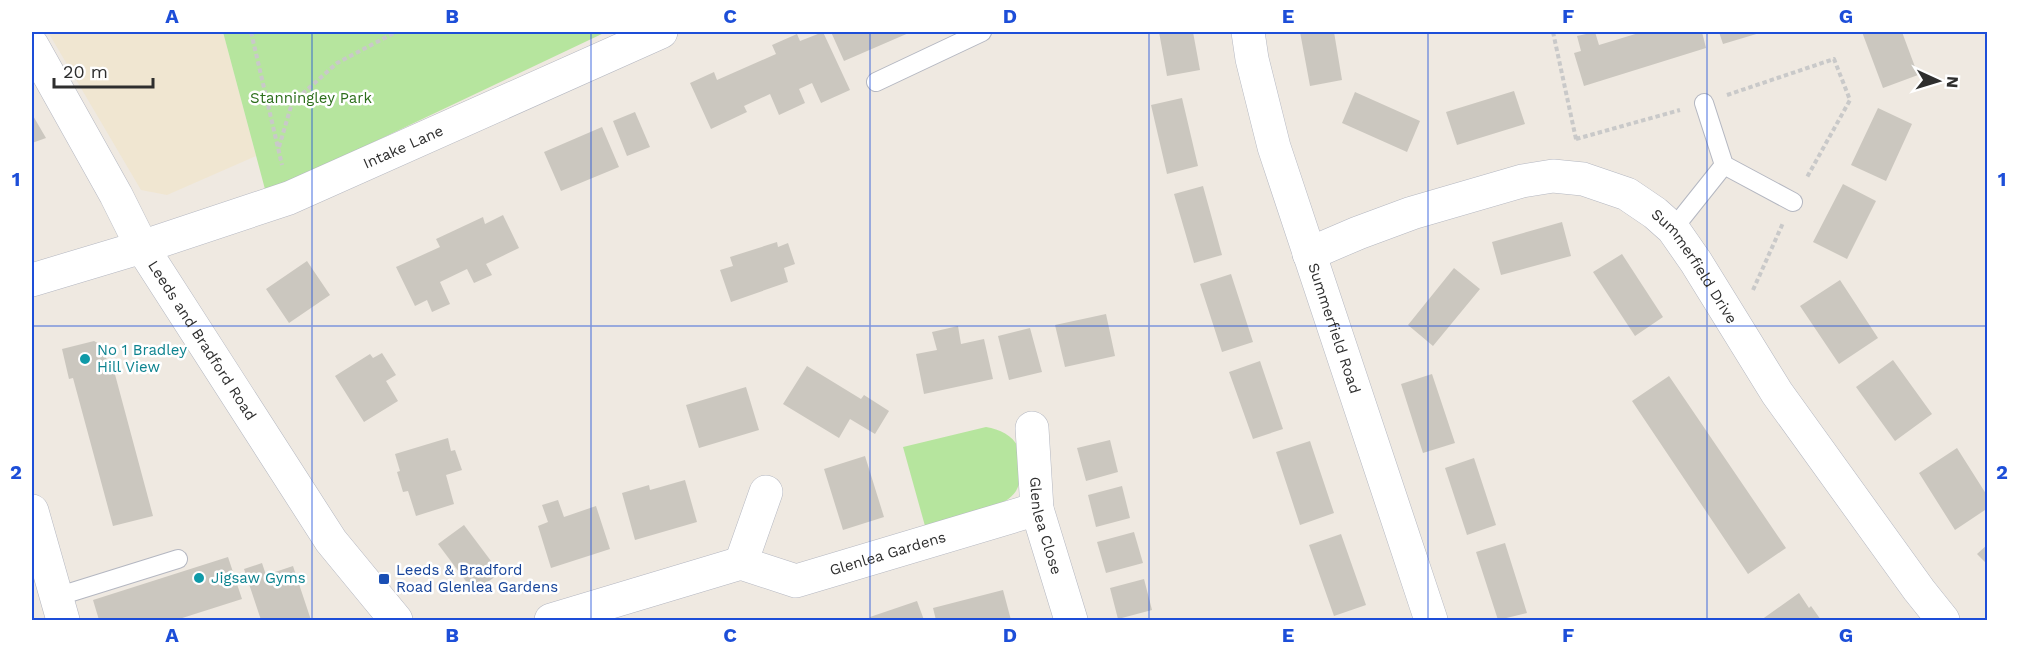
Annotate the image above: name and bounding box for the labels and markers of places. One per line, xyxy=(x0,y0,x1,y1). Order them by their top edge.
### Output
place label: No 1 Bradley Hill View xyxy=(97,341,187,376)
marker: No 1 Bradley Hill View xyxy=(78,352,92,366)
place label: Leeds & Bradford Road Glenlea Gardens xyxy=(396,561,558,596)
place label: Jigsaw Gyms xyxy=(211,569,306,587)
marker: Jigsaw Gyms xyxy=(192,571,206,585)
marker: Leeds & Bradford Road Glenlea Gardens xyxy=(377,572,391,586)

